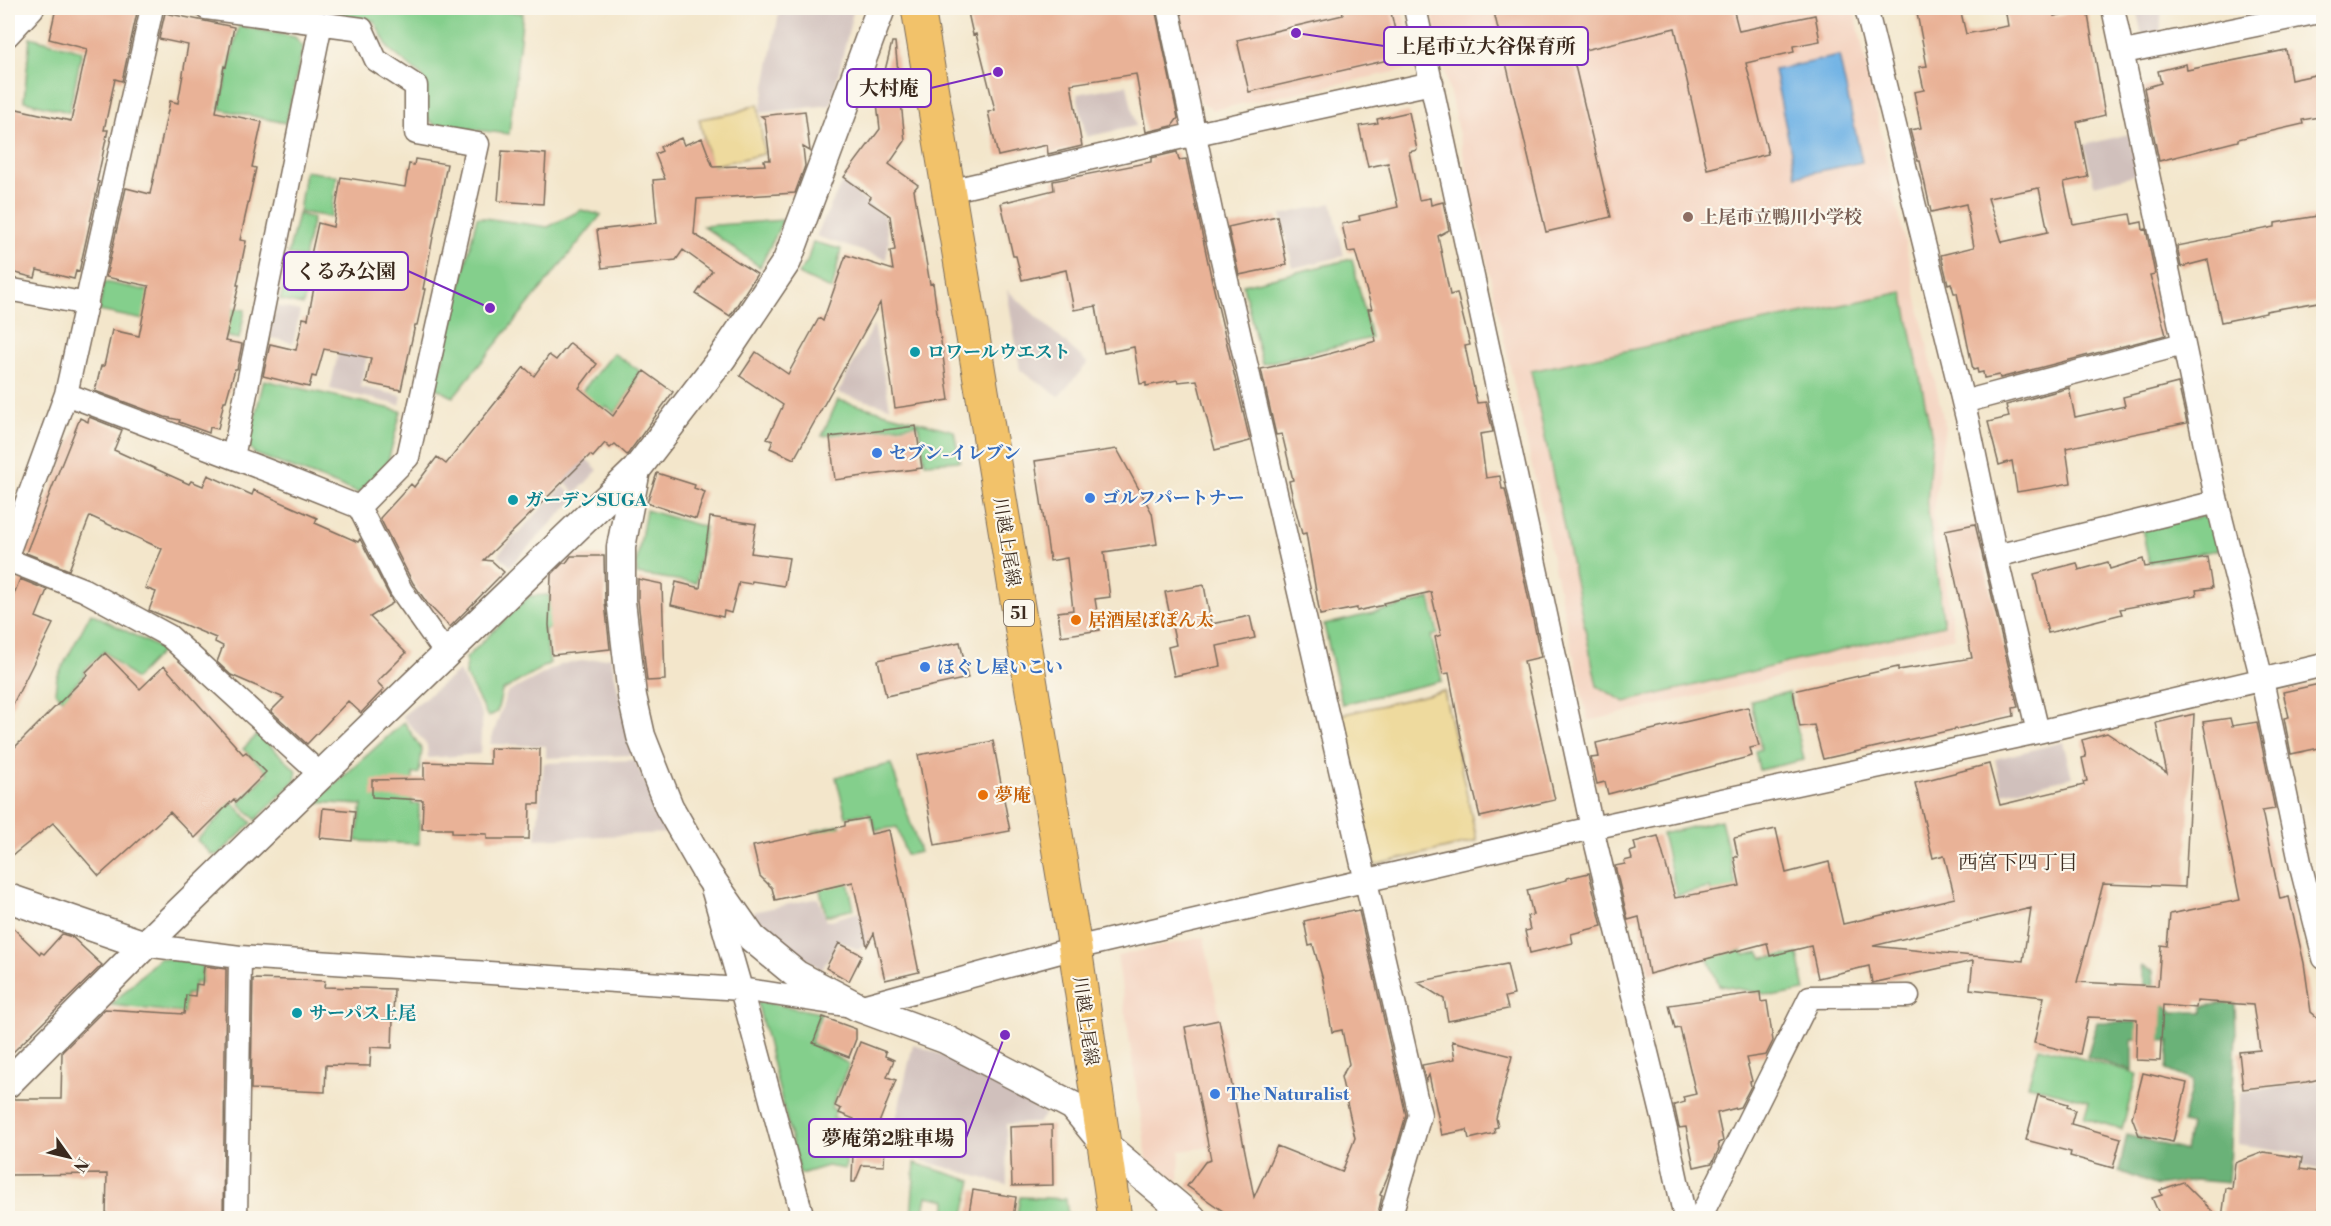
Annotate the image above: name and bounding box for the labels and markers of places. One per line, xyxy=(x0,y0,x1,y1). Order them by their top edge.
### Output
callout: 上尾市立大谷保育所 xyxy=(1384,27,1588,65)
callout: 大村庵 xyxy=(847,69,931,107)
place label: 上尾市立鴨川小学校 xyxy=(1700,206,1862,229)
marker: 上尾市立鴨川小学校 xyxy=(1681,210,1695,224)
callout: くるみ公園 xyxy=(284,252,408,290)
place label: ロワールウエスト xyxy=(927,341,1071,364)
marker: ロワールウエスト xyxy=(908,345,922,359)
place label: セブン-イレブン xyxy=(889,442,1021,465)
marker: セブン-イレブン xyxy=(870,446,884,460)
place label: ゴルフパートナー xyxy=(1102,487,1245,510)
place label: ガーデンSUGA xyxy=(525,489,648,512)
marker: ゴルフパートナー xyxy=(1083,491,1097,505)
marker: ガーデンSUGA xyxy=(506,493,520,507)
place label: 居酒屋ぽぽん太 xyxy=(1088,609,1214,632)
marker: 居酒屋ぽぽん太 xyxy=(1069,613,1083,627)
place label: ほぐし屋いこい xyxy=(937,656,1063,679)
marker: ほぐし屋いこい xyxy=(918,660,932,674)
place label: 夢庵 xyxy=(995,784,1031,807)
marker: 夢庵 xyxy=(976,788,990,802)
place label: サーパス上尾 xyxy=(309,1002,416,1025)
marker: サーパス上尾 xyxy=(290,1006,304,1020)
place label: The Naturalist xyxy=(1227,1083,1350,1106)
marker: The Naturalist xyxy=(1208,1087,1222,1101)
callout: 夢庵第2駐車場 xyxy=(809,1119,966,1157)

